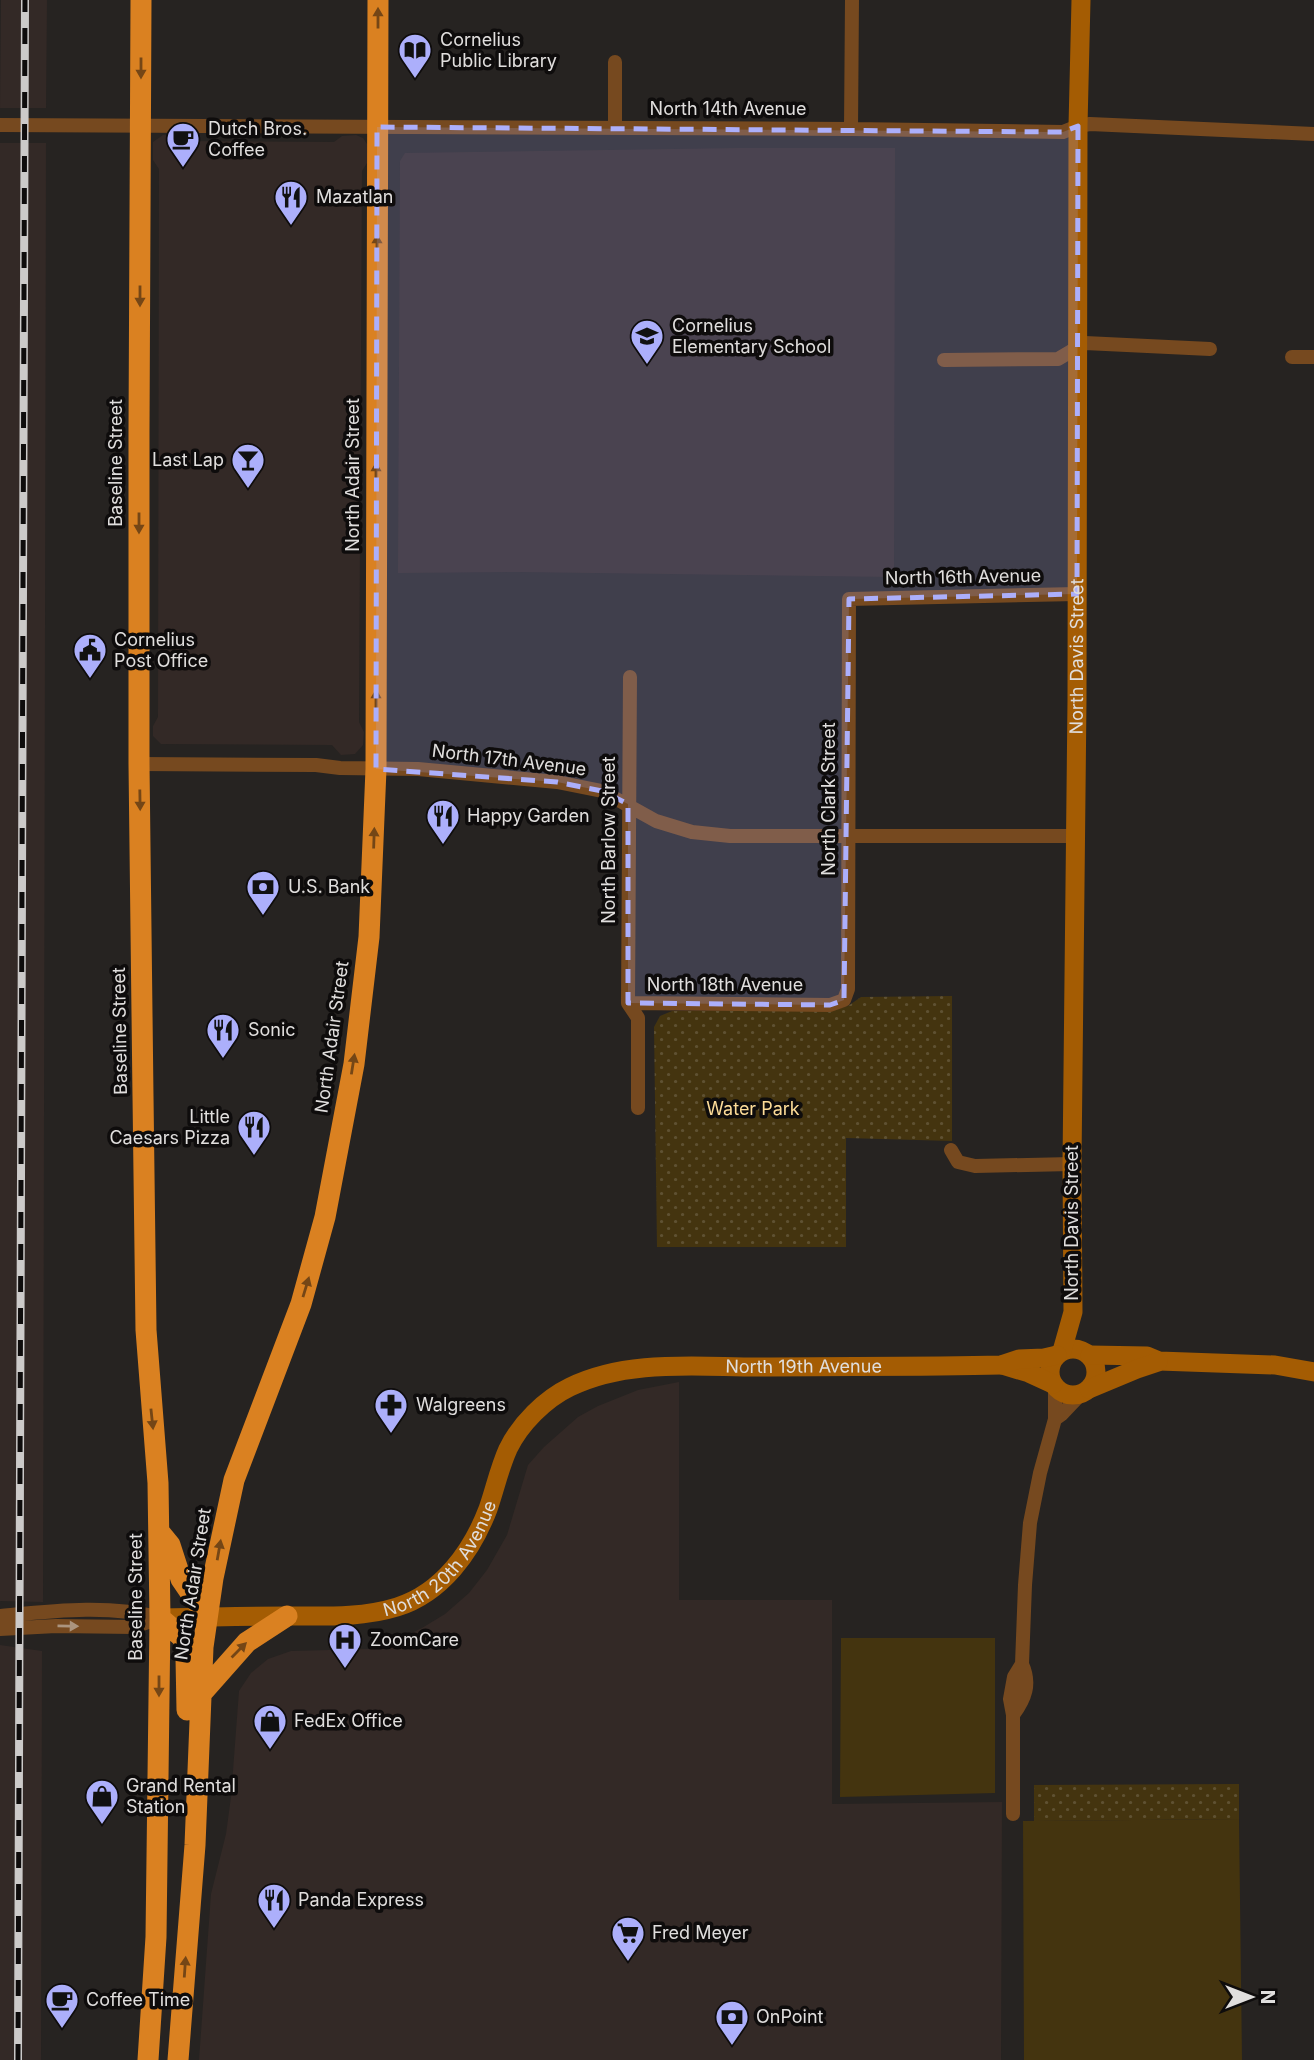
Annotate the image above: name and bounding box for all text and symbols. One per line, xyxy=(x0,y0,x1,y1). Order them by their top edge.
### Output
one-way arrow xyxy=(372,7,384,29)
place label: Cornelius Public Library xyxy=(440,29,557,71)
library icon: Cornelius Public Library xyxy=(396,31,434,80)
one-way arrow xyxy=(135,57,147,79)
street label: North 14th Avenue xyxy=(650,98,806,119)
place label: Dutch Bros. Coffee xyxy=(208,118,307,160)
cafe icon: Dutch Bros. Coffee xyxy=(164,120,202,169)
restaurant icon: Mazatlan xyxy=(272,178,310,227)
place label: Mazatlan xyxy=(316,186,393,207)
one-way arrow xyxy=(371,234,383,256)
one-way arrow xyxy=(134,285,146,307)
place label: Cornelius Elementary School xyxy=(672,315,831,357)
school or university icon: Cornelius Elementary School xyxy=(628,317,666,366)
street label: North Adair Street xyxy=(342,398,363,552)
street label: Baseline Street xyxy=(105,399,126,527)
bar icon: Last Lap xyxy=(229,441,267,490)
place label: Last Lap xyxy=(152,449,224,470)
one-way arrow xyxy=(370,462,382,484)
one-way arrow xyxy=(133,512,145,534)
street label: North 16th Avenue xyxy=(885,565,1041,588)
street label: North Davis Street xyxy=(1066,579,1087,735)
place label: Cornelius Post Office xyxy=(114,629,208,671)
public building icon: Cornelius Post Office xyxy=(71,631,109,680)
one-way arrow xyxy=(370,689,382,711)
street label: North Clark Street xyxy=(818,722,839,876)
street label: North 17th Avenue xyxy=(431,740,587,779)
street label: North Barlow Street xyxy=(598,756,619,924)
one-way arrow xyxy=(134,789,146,811)
restaurant icon: Happy Garden xyxy=(424,797,462,846)
place label: Happy Garden xyxy=(467,805,590,826)
one-way arrow xyxy=(368,827,379,849)
bank icon: U.S. Bank xyxy=(244,868,282,917)
place label: U.S. Bank xyxy=(288,876,370,897)
street label: North Adair Street xyxy=(310,959,353,1114)
street label: Baseline Street xyxy=(108,967,131,1095)
street label: North 18th Avenue xyxy=(647,974,803,995)
restaurant icon: Sonic xyxy=(204,1011,242,1060)
place label: Sonic xyxy=(248,1019,296,1040)
one-way arrow xyxy=(348,1053,359,1075)
park label: Water Park xyxy=(706,1098,800,1119)
place label: Little Caesars Pizza xyxy=(109,1106,230,1148)
restaurant icon: Little Caesars Pizza xyxy=(235,1108,273,1157)
street label: North Davis Street xyxy=(1061,1145,1082,1301)
one-way arrow xyxy=(302,1276,312,1297)
street label: North 19th Avenue xyxy=(725,1355,882,1377)
pharmacy icon: Walgreens xyxy=(372,1386,410,1435)
place label: Walgreens xyxy=(416,1394,506,1415)
one-way arrow xyxy=(147,1408,158,1430)
street label: North 20th Avenue xyxy=(381,1498,500,1620)
street label: North Adair Street xyxy=(170,1506,215,1661)
street label: Baseline Street xyxy=(125,1533,146,1661)
one-way arrow xyxy=(213,1539,224,1561)
one-way arrow xyxy=(57,1620,79,1632)
hospital icon: ZoomCare xyxy=(326,1621,364,1670)
place label: ZoomCare xyxy=(370,1629,459,1650)
one-way arrow xyxy=(231,1642,247,1659)
one-way arrow xyxy=(153,1675,165,1697)
shop icon: FedEx Office xyxy=(251,1702,289,1751)
place label: FedEx Office xyxy=(294,1710,403,1731)
place label: Grand Rental Station xyxy=(126,1775,236,1817)
shop icon: Grand Rental Station xyxy=(83,1777,121,1826)
restaurant icon: Panda Express xyxy=(255,1881,293,1930)
place label: Panda Express xyxy=(298,1889,424,1910)
supermarket icon: Fred Meyer xyxy=(609,1914,647,1963)
place label: Fred Meyer xyxy=(652,1922,749,1943)
one-way arrow xyxy=(180,1956,191,1978)
north arrow xyxy=(1216,1962,1286,2032)
cafe icon: Coffee Time xyxy=(43,1981,81,2030)
place label: Coffee Time xyxy=(86,1989,190,2010)
text: N xyxy=(1256,1990,1279,2004)
bank icon: OnPoint xyxy=(713,1998,751,2047)
place label: OnPoint xyxy=(756,2006,824,2027)

